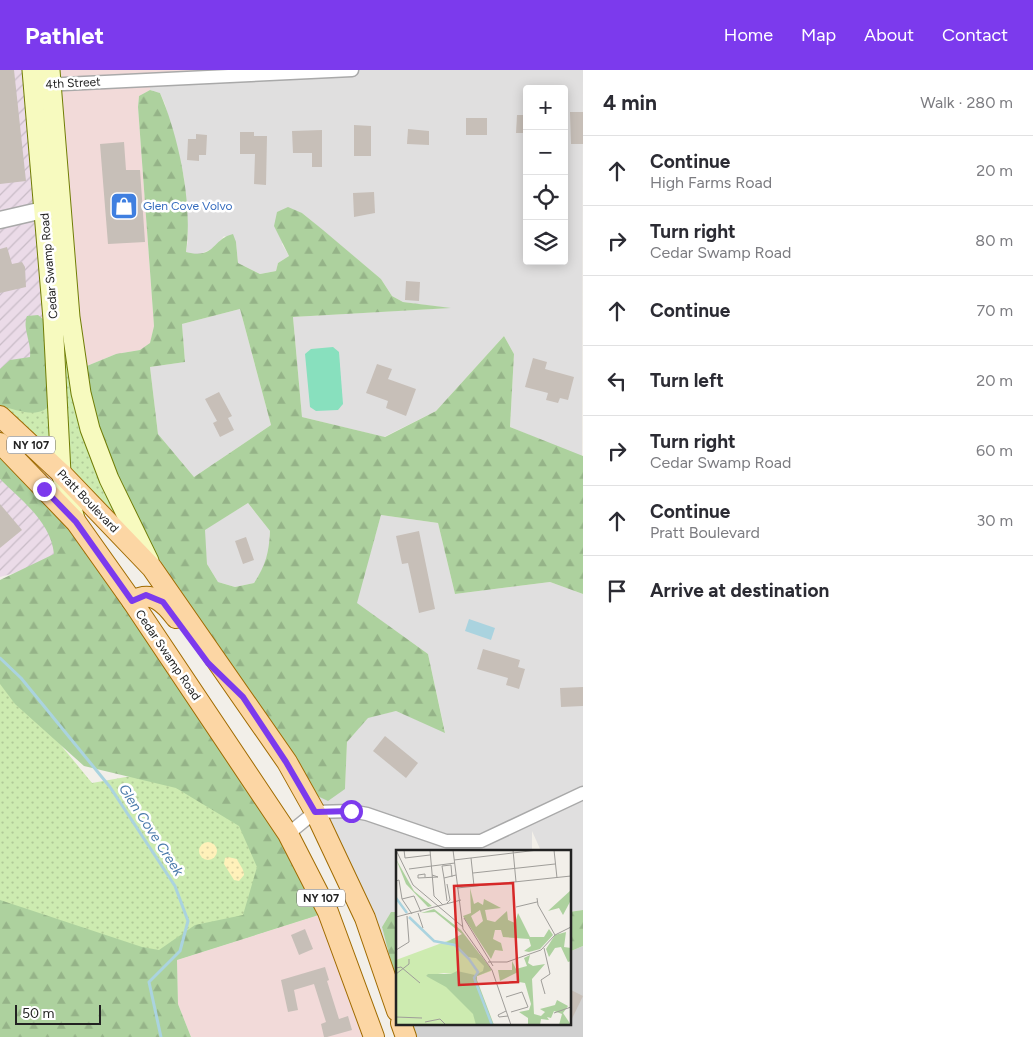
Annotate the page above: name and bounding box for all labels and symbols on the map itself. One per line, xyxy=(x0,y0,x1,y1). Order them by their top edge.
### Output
street label: 4th Street xyxy=(45,75,101,91)
shop icon: Glen Cove Volvo xyxy=(109,191,139,221)
place label: Glen Cove Volvo xyxy=(143,199,233,213)
street label: Cedar Swamp Road xyxy=(37,213,61,319)
road number: NY 107 xyxy=(7,436,55,454)
street label: Pratt Boulevard xyxy=(54,466,122,536)
route end xyxy=(33,478,56,501)
street label: Cedar Swamp Road xyxy=(133,607,203,703)
water label: Glen Cove Creek xyxy=(115,781,188,880)
route start xyxy=(340,800,363,823)
inset map xyxy=(396,850,570,1024)
road number: NY 107 xyxy=(297,890,345,906)
scale bar xyxy=(15,1002,101,1025)

